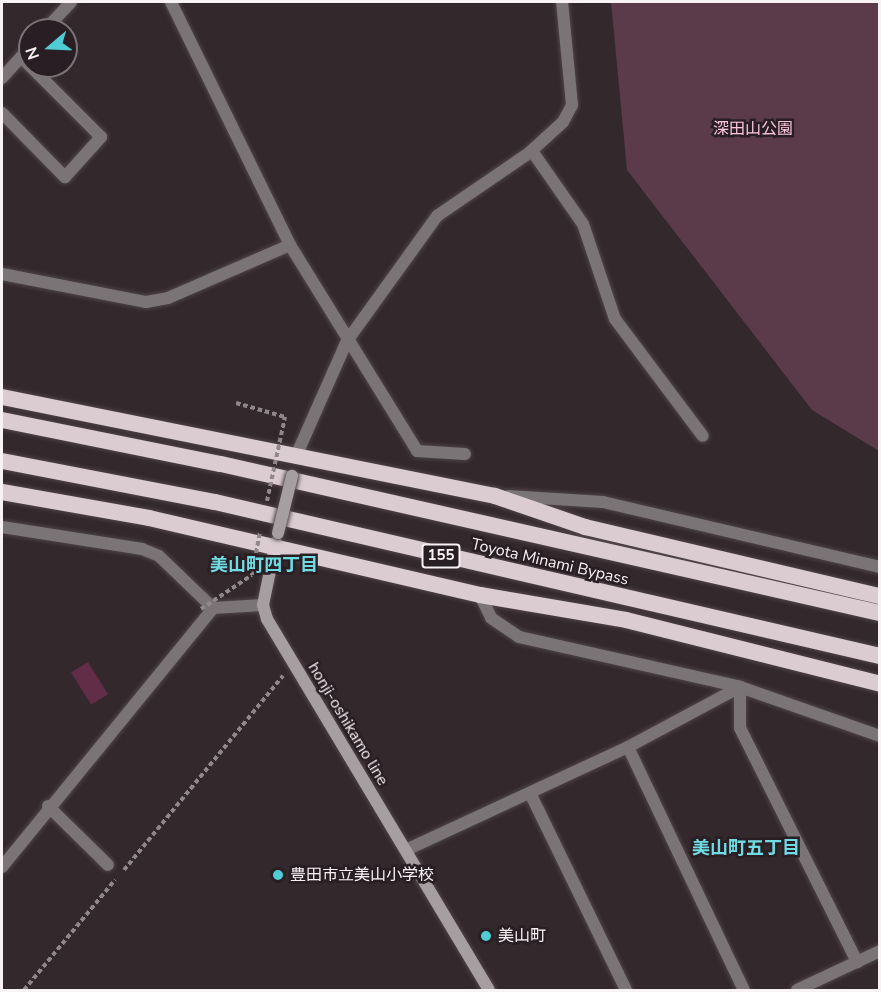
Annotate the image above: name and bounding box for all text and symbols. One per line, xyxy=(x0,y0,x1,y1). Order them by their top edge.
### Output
north arrow xyxy=(18,18,78,78)
text: N xyxy=(21,44,45,62)
park label: 深田山公園 xyxy=(713,119,793,139)
street label: Toyota Minami Bypass xyxy=(469,535,631,589)
road number: 155 xyxy=(422,544,460,568)
district label: 美山町四丁目 xyxy=(210,554,318,576)
street label: honji-oshikamo line xyxy=(304,659,392,789)
district label: 美山町五丁目 xyxy=(692,837,800,859)
place label: 豊田市立美山小学校 xyxy=(290,865,434,885)
marker: 豊田市立美山小学校 xyxy=(271,868,285,882)
place label: 美山町 xyxy=(498,926,546,946)
marker: 美山町 xyxy=(479,929,493,943)

